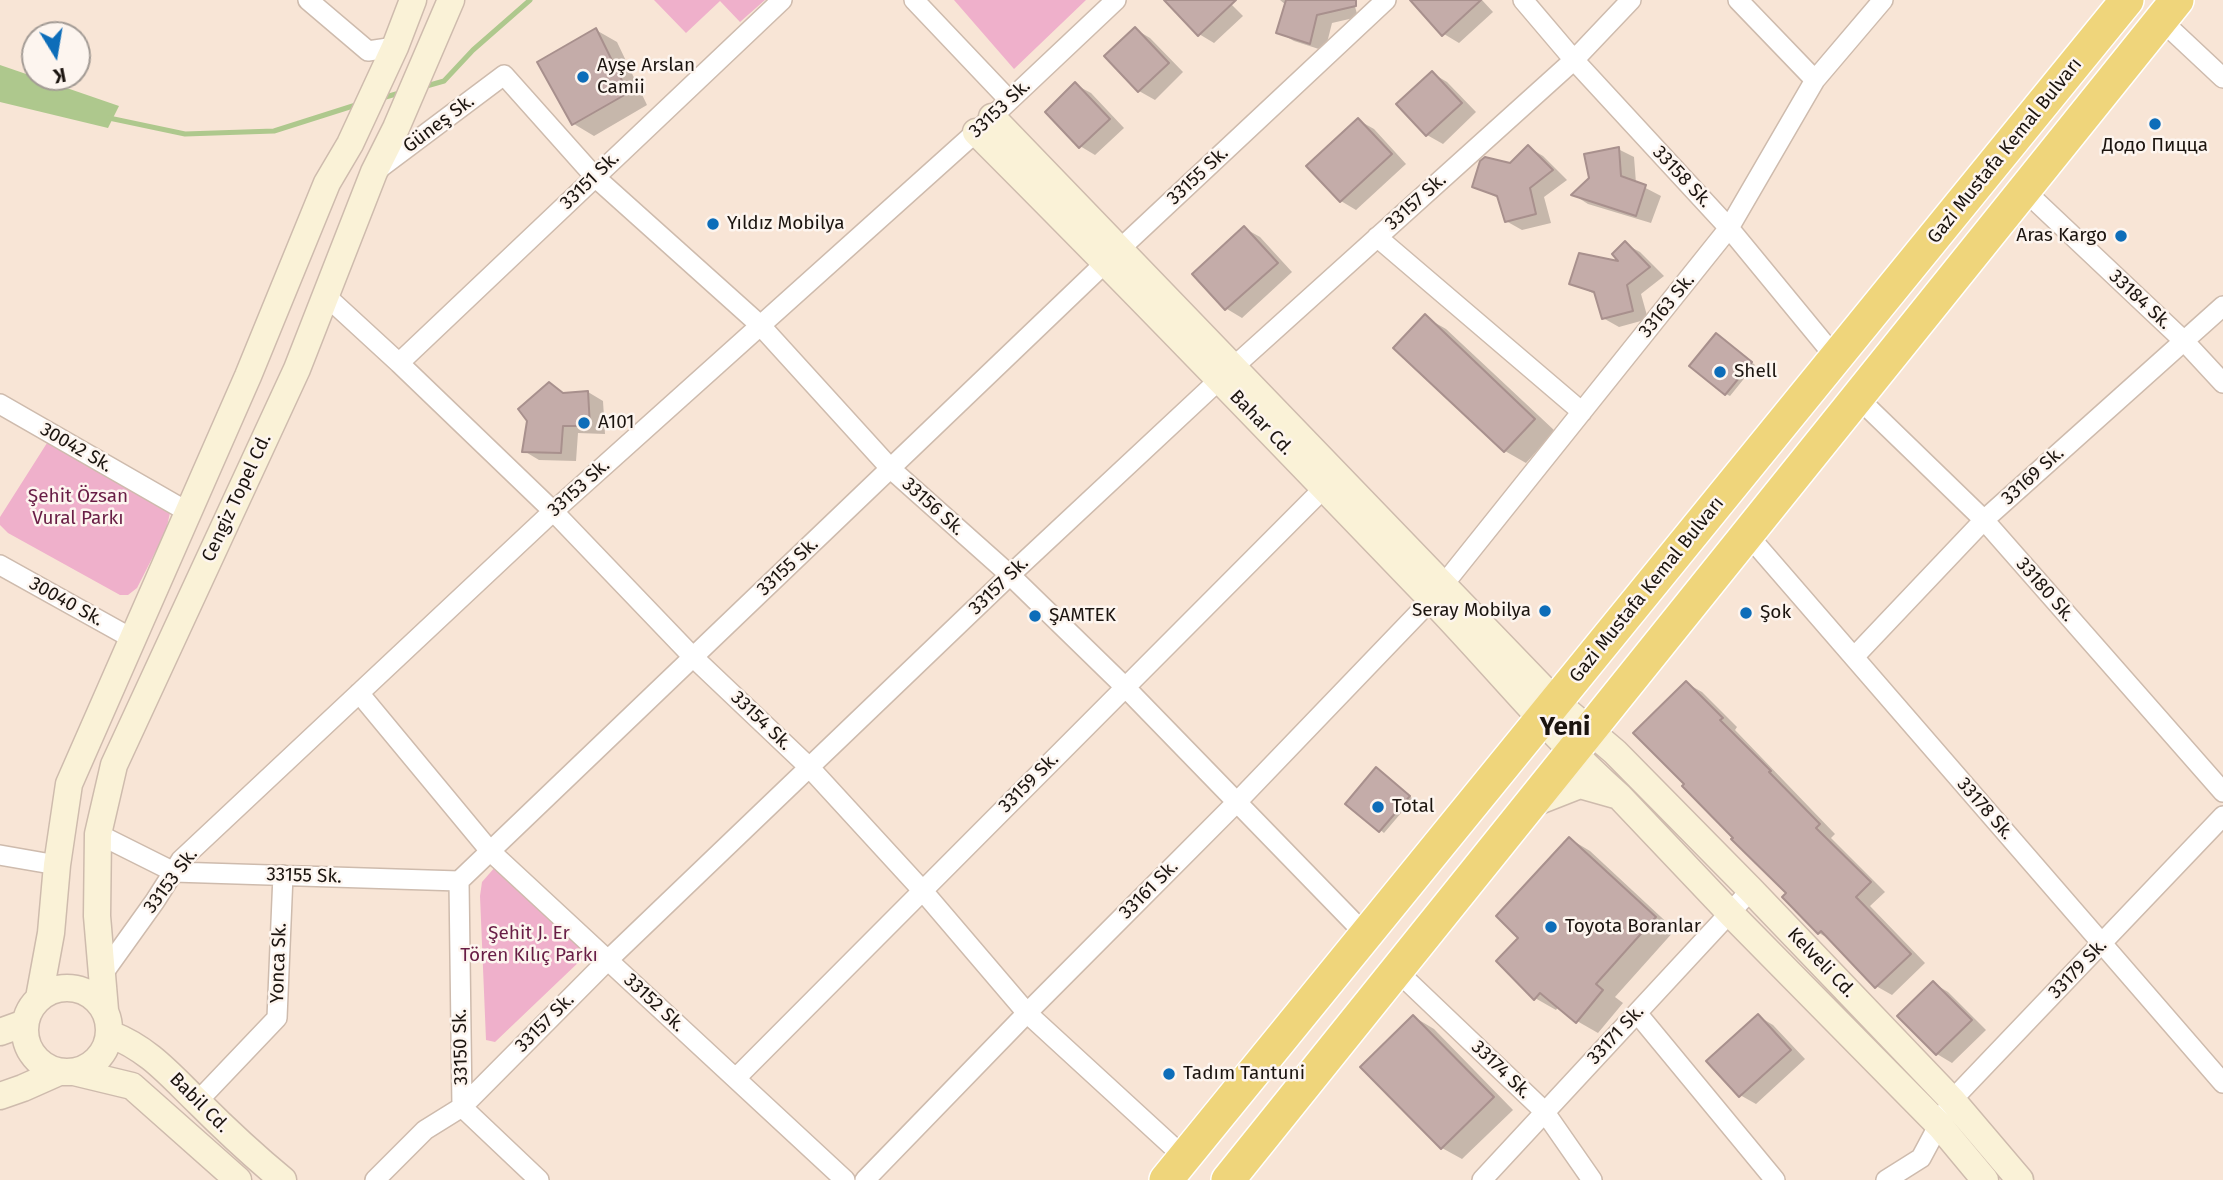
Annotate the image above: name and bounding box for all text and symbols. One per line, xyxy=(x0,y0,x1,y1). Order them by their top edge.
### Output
north arrow xyxy=(21,21,91,91)
street label: Gazi Mustafa Kemal Bulvarı xyxy=(1923,53,2087,249)
place label: Ayşe Arslan Camii xyxy=(597,55,695,99)
text: K xyxy=(52,63,68,88)
marker: Ayşe Arslan Camii xyxy=(575,69,591,85)
street label: 33153 Sk. xyxy=(965,75,1035,143)
street label: Güneş Sk. xyxy=(399,90,479,158)
marker: Додо Пицца xyxy=(2147,116,2163,132)
place label: Додо Пицца xyxy=(2102,135,2208,157)
street label: 33158 Sk. xyxy=(1648,141,1716,213)
street label: 33155 Sk. xyxy=(1163,142,1233,210)
street label: 33151 Sk. xyxy=(556,147,624,215)
street label: 33157 Sk. xyxy=(1381,169,1451,235)
place label: Yıldız Mobilya xyxy=(727,213,845,235)
marker: Yıldız Mobilya xyxy=(705,216,721,232)
place label: Aras Kargo xyxy=(2016,225,2107,247)
marker: Aras Kargo xyxy=(2113,228,2129,244)
street label: 33184 Sk. xyxy=(2104,265,2176,335)
street label: 33163 Sk. xyxy=(1634,269,1700,343)
place label: Shell xyxy=(1734,361,1777,383)
marker: Shell xyxy=(1712,364,1728,380)
street label: Bahar Cd. xyxy=(1224,386,1298,460)
place label: A101 xyxy=(598,412,635,434)
marker: A101 xyxy=(576,415,592,431)
street label: 30042 Sk. xyxy=(36,418,116,478)
street label: Cengiz Topel Cd. xyxy=(197,430,277,566)
street label: 33169 Sk. xyxy=(1997,442,2069,510)
street label: 33153 Sk. xyxy=(543,454,615,522)
street label: 33156 Sk. xyxy=(897,473,969,541)
park label: Şehit Özsan Vural Parkı xyxy=(28,486,128,530)
street label: Gazi Mustafa Kemal Bulvarı xyxy=(1565,492,1729,688)
street label: 33155 Sk. xyxy=(753,533,823,601)
street label: 33157 Sk. xyxy=(964,552,1034,620)
street label: 33180 Sk. xyxy=(2011,553,2079,627)
street label: 30040 Sk. xyxy=(25,572,107,632)
place label: Seray Mobilya xyxy=(1412,600,1531,622)
place label: Şok xyxy=(1760,602,1791,624)
marker: Seray Mobilya xyxy=(1537,603,1553,619)
place label: ŞAMTEK xyxy=(1049,605,1116,627)
marker: Şok xyxy=(1738,605,1754,621)
marker: ŞAMTEK xyxy=(1027,608,1043,624)
street label: 33154 Sk. xyxy=(726,686,796,756)
district label: Yeni xyxy=(1540,712,1590,744)
street label: 33159 Sk. xyxy=(994,748,1064,818)
street label: 33178 Sk. xyxy=(1952,773,2018,845)
place label: Total xyxy=(1392,796,1434,818)
marker: Total xyxy=(1370,799,1386,815)
street label: 33153 Sk. xyxy=(139,844,203,918)
street label: 33161 Sk. xyxy=(1115,856,1183,924)
street label: 33155 Sk. xyxy=(266,863,342,889)
place label: Toyota Boranlar xyxy=(1565,916,1701,938)
marker: Toyota Boranlar xyxy=(1543,919,1559,935)
street label: Yonca Sk. xyxy=(266,922,292,1004)
park label: Şehit J. Er Tören Kılıç Parkı xyxy=(460,923,598,967)
street label: Kelveli Cd. xyxy=(1782,923,1860,1003)
street label: 33179 Sk. xyxy=(2044,934,2112,1004)
street label: 33152 Sk. xyxy=(619,969,689,1037)
street label: 33157 Sk. xyxy=(511,989,579,1057)
street label: 33171 Sk. xyxy=(1583,1001,1649,1069)
street label: 33150 Sk. xyxy=(449,1009,473,1085)
street label: 33174 Sk. xyxy=(1466,1036,1536,1104)
place label: Tadım Tantuni xyxy=(1183,1063,1305,1085)
marker: Tadım Tantuni xyxy=(1161,1066,1177,1082)
street label: Babil Cd. xyxy=(164,1068,234,1138)

